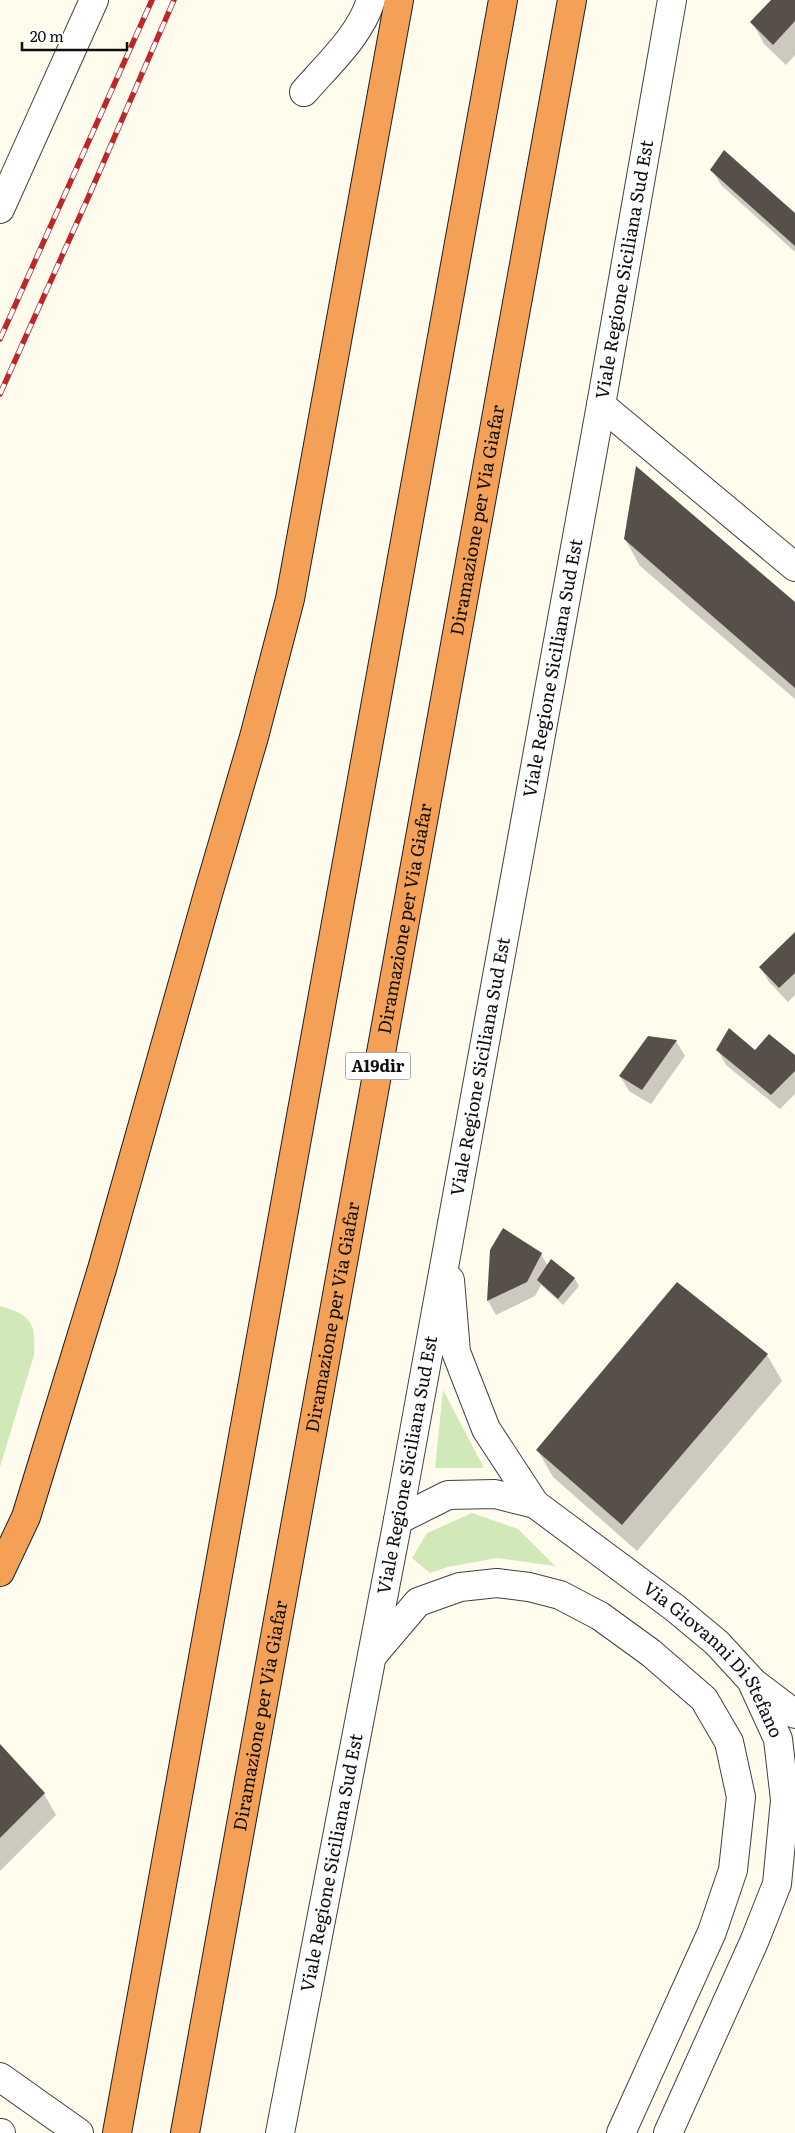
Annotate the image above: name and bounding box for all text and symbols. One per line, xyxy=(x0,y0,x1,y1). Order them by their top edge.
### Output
scale bar xyxy=(22,20,128,52)
text: 20 m xyxy=(30,24,64,47)
street label: Viale Regione Siciliana Sud Est xyxy=(587,137,659,401)
street label: Diramazione per Via Giafar xyxy=(442,402,510,637)
street label: Viale Regione Siciliana Sud Est xyxy=(515,536,589,800)
street label: Diramazione per Via Giafar xyxy=(370,801,438,1036)
street label: Viale Regione Siciliana Sud Est xyxy=(442,934,516,1198)
road number: A19dir xyxy=(346,1052,410,1080)
street label: Diramazione per Via Giafar xyxy=(297,1199,366,1434)
street label: Viale Regione Siciliana Sud Est xyxy=(369,1333,443,1596)
street label: Via Giovanni Di Stefano xyxy=(638,1574,791,1742)
street label: Diramazione per Via Giafar xyxy=(225,1598,293,1833)
street label: Viale Regione Siciliana Sud Est xyxy=(292,1731,369,1994)

